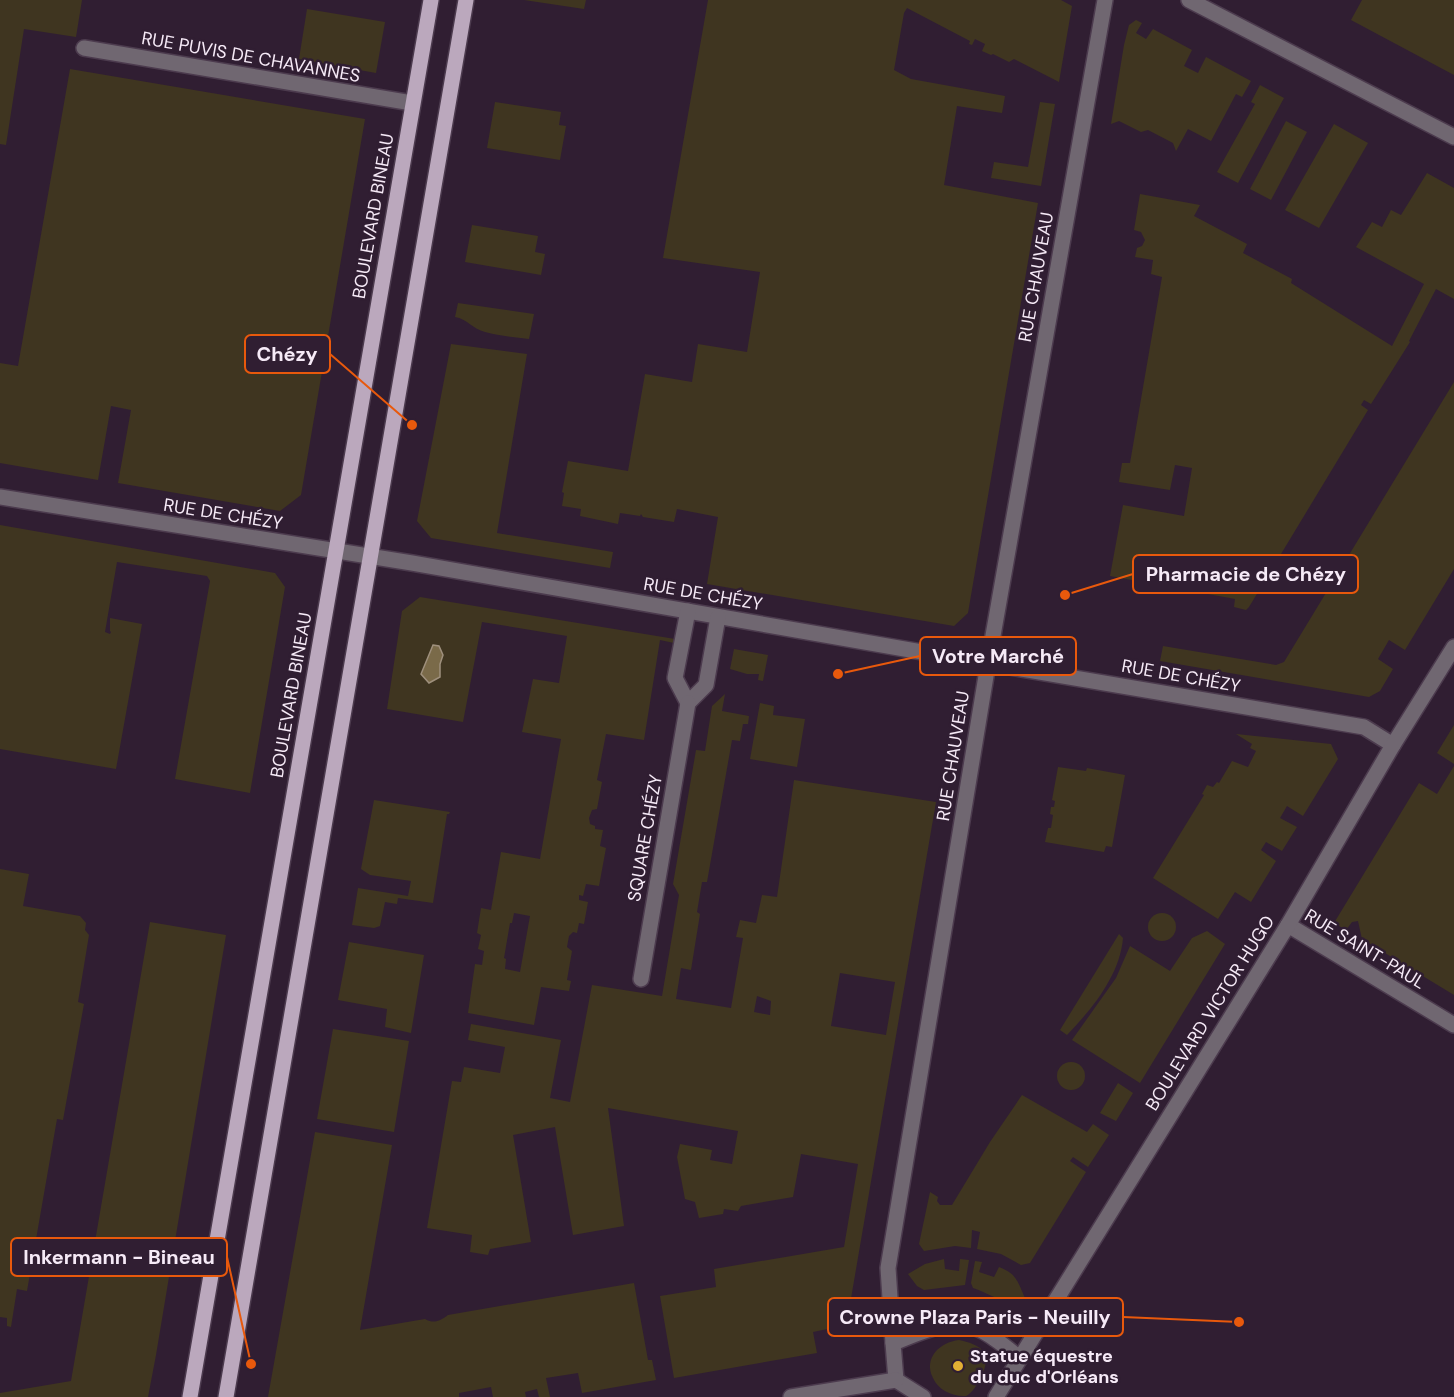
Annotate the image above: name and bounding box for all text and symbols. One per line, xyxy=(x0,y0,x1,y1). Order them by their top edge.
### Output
street label: RUE PUVIS DE CHAVANNES xyxy=(140,26,362,88)
street label: BOULEVARD BINEAU xyxy=(347,132,399,300)
street label: RUE CHAUVEAU xyxy=(1013,210,1059,344)
callout: Chézy xyxy=(245,335,330,373)
text: Chézy xyxy=(256,341,318,367)
street label: RUE DE CHÉZY xyxy=(162,493,285,535)
callout: Pharmacie de Chézy xyxy=(1133,555,1358,593)
text: Pharmacie de Chézy xyxy=(1146,561,1346,587)
street label: RUE DE CHÉZY xyxy=(642,572,765,616)
street label: BOULEVARD BINEAU xyxy=(265,611,317,779)
callout: Votre Marché xyxy=(920,637,1076,675)
text: Votre Marché xyxy=(932,643,1064,669)
street label: RUE DE CHÉZY xyxy=(1120,654,1243,698)
street label: RUE CHAUVEAU xyxy=(931,689,975,823)
street label: SQUARE CHÉZY xyxy=(622,772,668,903)
street label: RUE SAINT-PAUL xyxy=(1300,903,1430,995)
street label: BOULEVARD VICTOR HUGO xyxy=(1140,911,1280,1115)
callout: Inkermann - Bineau xyxy=(11,1238,227,1276)
text: Inkermann - Bineau xyxy=(23,1244,215,1270)
callout: Crowne Plaza Paris - Neuilly xyxy=(828,1298,1123,1336)
text: Crowne Plaza Paris - Neuilly xyxy=(839,1304,1111,1330)
place label: Statue équestre du duc d'Orléans xyxy=(970,1344,1119,1389)
marker: Statue équestre du duc d'Orléans xyxy=(951,1359,965,1373)

